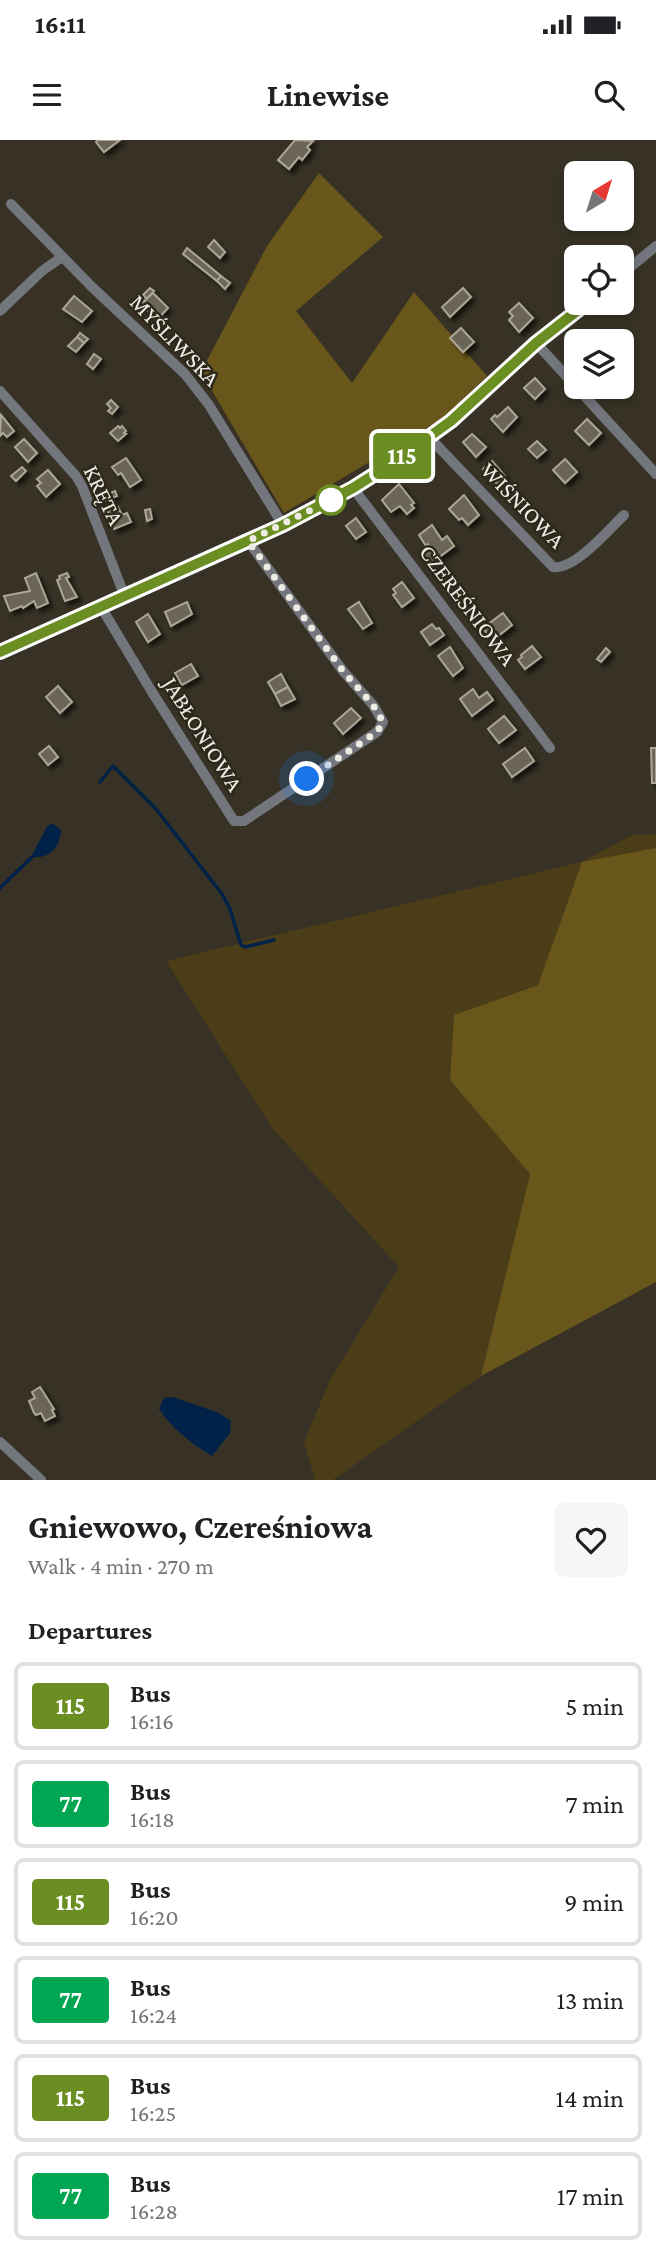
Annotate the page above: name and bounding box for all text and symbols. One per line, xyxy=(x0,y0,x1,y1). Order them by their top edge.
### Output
text: 16:11 xyxy=(35,10,86,39)
icon: menu xyxy=(28,76,66,114)
icon: search xyxy=(590,76,628,114)
text: Linewise xyxy=(267,77,389,113)
north arrow xyxy=(564,161,634,231)
map controls xyxy=(564,161,634,399)
button: locate xyxy=(564,245,634,315)
street label: MYŚLIWSKA xyxy=(125,289,226,392)
button: layers xyxy=(564,329,634,399)
line badge: 115 xyxy=(362,433,442,479)
text: 115 xyxy=(387,442,417,469)
street label: WIŚNIOWA xyxy=(476,457,571,554)
street label: KRĘTA xyxy=(78,461,130,530)
unlabelled marker xyxy=(316,485,346,515)
street label: CZEREŚNIOWA xyxy=(414,539,522,671)
street label: JABŁONIOWA xyxy=(157,670,249,797)
your location xyxy=(289,761,324,796)
button: heart xyxy=(554,1503,628,1577)
text: Gniewowo, Czereśniowa xyxy=(28,1508,372,1545)
text: Walk · 4 min · 270 m xyxy=(28,1553,214,1579)
text: Departures xyxy=(28,1616,152,1645)
text: Bus xyxy=(130,1679,171,1708)
text: 115 xyxy=(56,1692,85,1719)
text: 5 min xyxy=(565,1692,624,1721)
text: 16:16 xyxy=(130,1708,174,1734)
text: Bus xyxy=(130,1777,171,1806)
text: 77 xyxy=(59,1790,82,1817)
text: 7 min xyxy=(565,1790,624,1819)
text: 16:18 xyxy=(130,1806,175,1832)
text: Bus xyxy=(130,1875,171,1904)
text: 115 xyxy=(56,1888,85,1915)
text: 9 min xyxy=(564,1888,624,1917)
text: 16:20 xyxy=(130,1904,179,1930)
text: Bus xyxy=(130,1973,171,2002)
text: 77 xyxy=(59,1986,82,2013)
text: 13 min xyxy=(556,1986,624,2015)
text: 16:24 xyxy=(130,2002,177,2028)
text: Bus xyxy=(130,2071,171,2100)
text: 115 xyxy=(56,2084,85,2111)
text: 14 min xyxy=(556,2084,624,2113)
text: 16:25 xyxy=(130,2100,176,2126)
text: Bus xyxy=(130,2169,171,2198)
text: 77 xyxy=(59,2182,82,2209)
text: 17 min xyxy=(557,2182,624,2211)
text: 16:28 xyxy=(130,2198,178,2224)

